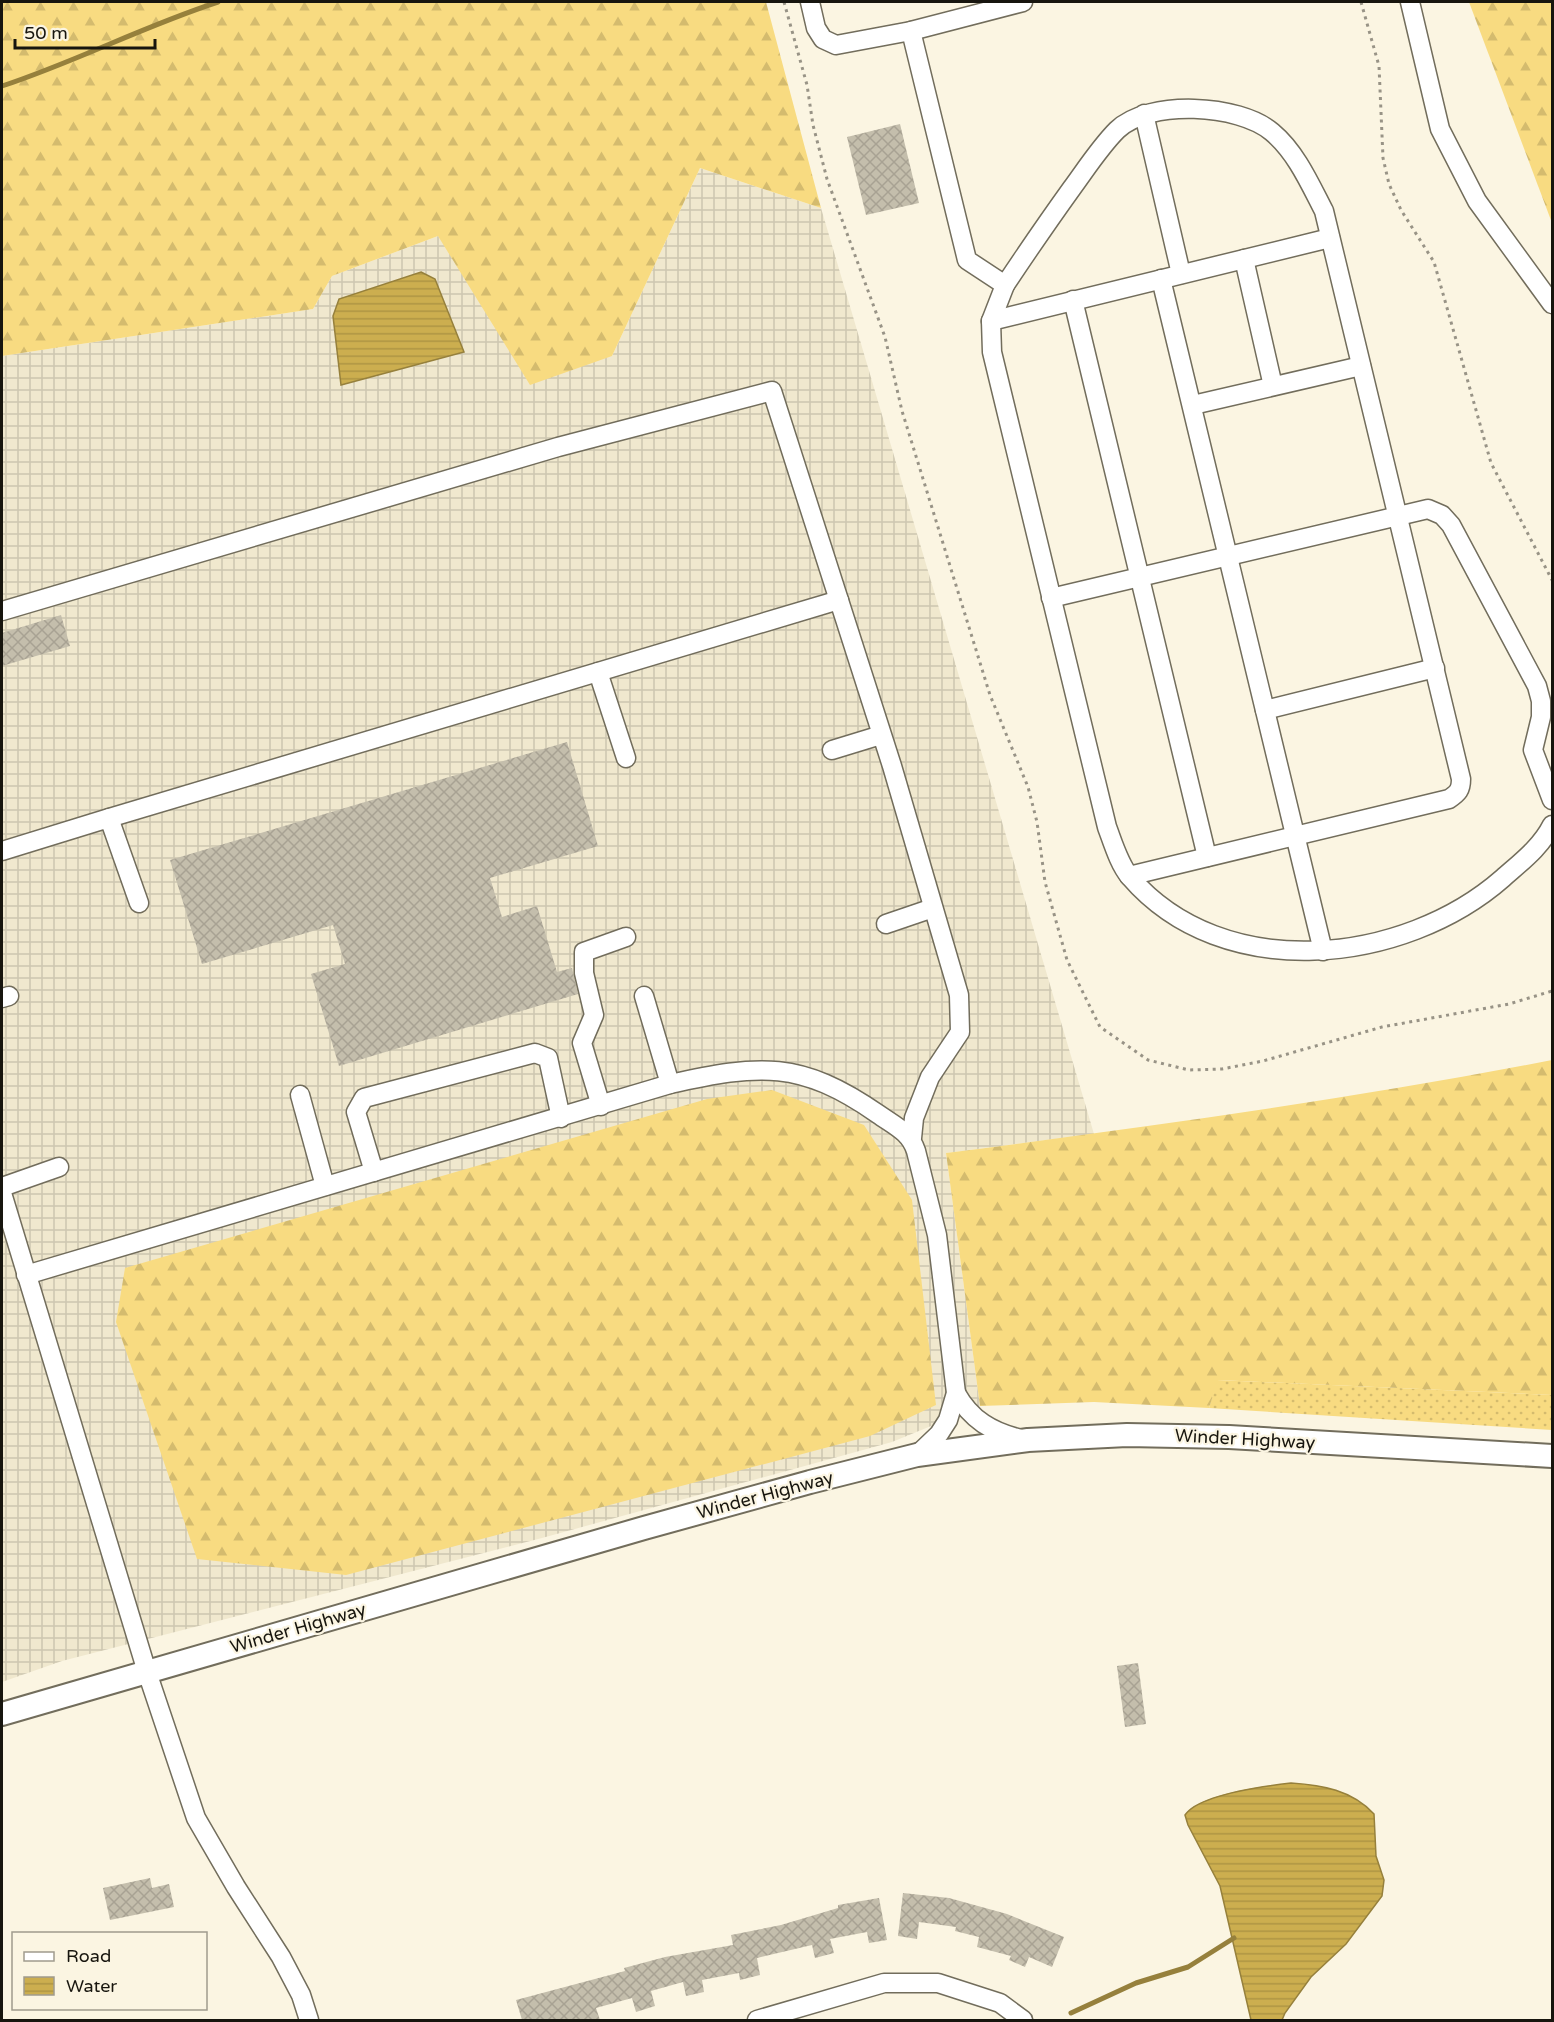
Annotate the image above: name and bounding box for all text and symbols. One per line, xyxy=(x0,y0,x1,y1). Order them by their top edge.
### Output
scale bar xyxy=(15,12,154,50)
text: 50 m xyxy=(24,22,68,44)
street label: Winder Highway xyxy=(1174,1424,1316,1454)
street label: Winder Highway xyxy=(694,1466,836,1524)
street label: Winder Highway xyxy=(227,1598,369,1658)
legend xyxy=(12,1932,207,2010)
text: Road xyxy=(66,1945,111,1967)
text: Water xyxy=(66,1975,117,1997)

